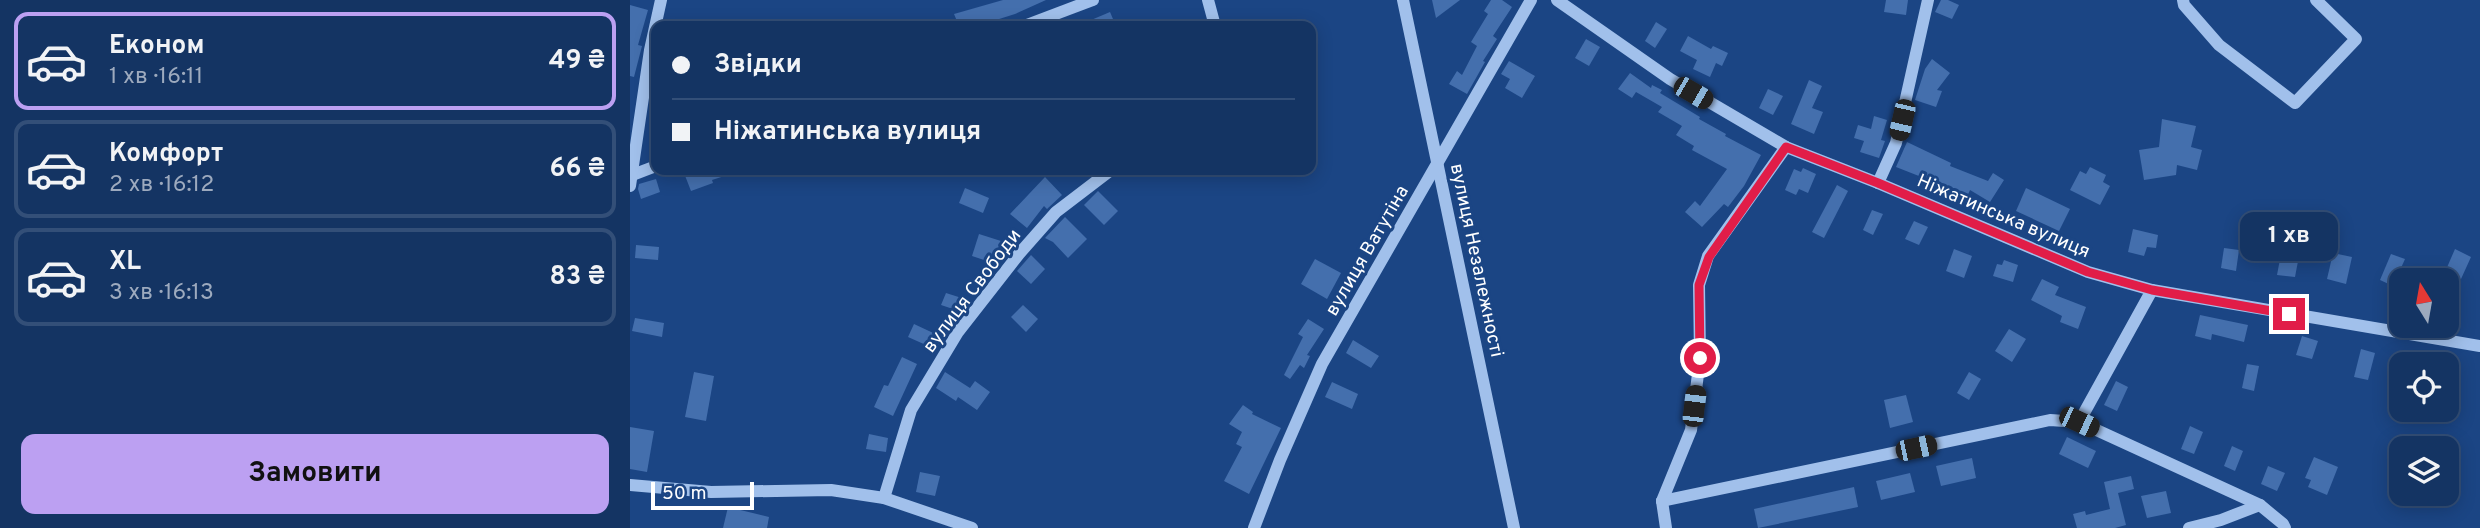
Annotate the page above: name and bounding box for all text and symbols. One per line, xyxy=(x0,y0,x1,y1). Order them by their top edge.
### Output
icon: car xyxy=(25,30,88,93)
text: Економ xyxy=(109,30,204,63)
text: 49 ₴ xyxy=(549,45,605,78)
text: Звідки xyxy=(714,49,802,82)
text: 1 хв · 16:11 xyxy=(109,63,203,92)
car xyxy=(1670,73,1717,113)
car xyxy=(1888,97,1917,143)
text: Ніжатинська вулиця xyxy=(714,116,981,149)
icon: car xyxy=(25,138,88,201)
text: Комфорт xyxy=(109,138,223,171)
text: 66 ₴ xyxy=(549,153,605,186)
street label: вулиця Незалежності xyxy=(1444,161,1508,359)
street label: Ніжатинська вулиця xyxy=(1913,169,2093,264)
text: 2 хв · 16:12 xyxy=(109,171,214,200)
street label: вулиця Ватутіна xyxy=(1321,181,1415,321)
callout: 1 хв xyxy=(2240,212,2338,262)
text: 1 хв xyxy=(2268,222,2310,251)
street label: вулиця Свободи xyxy=(918,225,1027,358)
icon: car xyxy=(25,246,88,309)
text: XL xyxy=(109,246,141,279)
text: 83 ₴ xyxy=(549,261,605,294)
north arrow xyxy=(2389,268,2459,338)
map controls xyxy=(2389,268,2459,506)
text: 3 хв · 16:13 xyxy=(109,279,214,308)
route end xyxy=(2273,298,2305,330)
route start xyxy=(1684,342,1716,374)
button: locate xyxy=(2389,352,2459,422)
car xyxy=(1682,384,1707,428)
car xyxy=(2056,404,2103,440)
car xyxy=(1894,433,1939,463)
button: Замовити xyxy=(21,434,609,514)
button: layers xyxy=(2389,436,2459,506)
scale bar xyxy=(651,479,754,511)
text: 50 m xyxy=(662,482,707,506)

